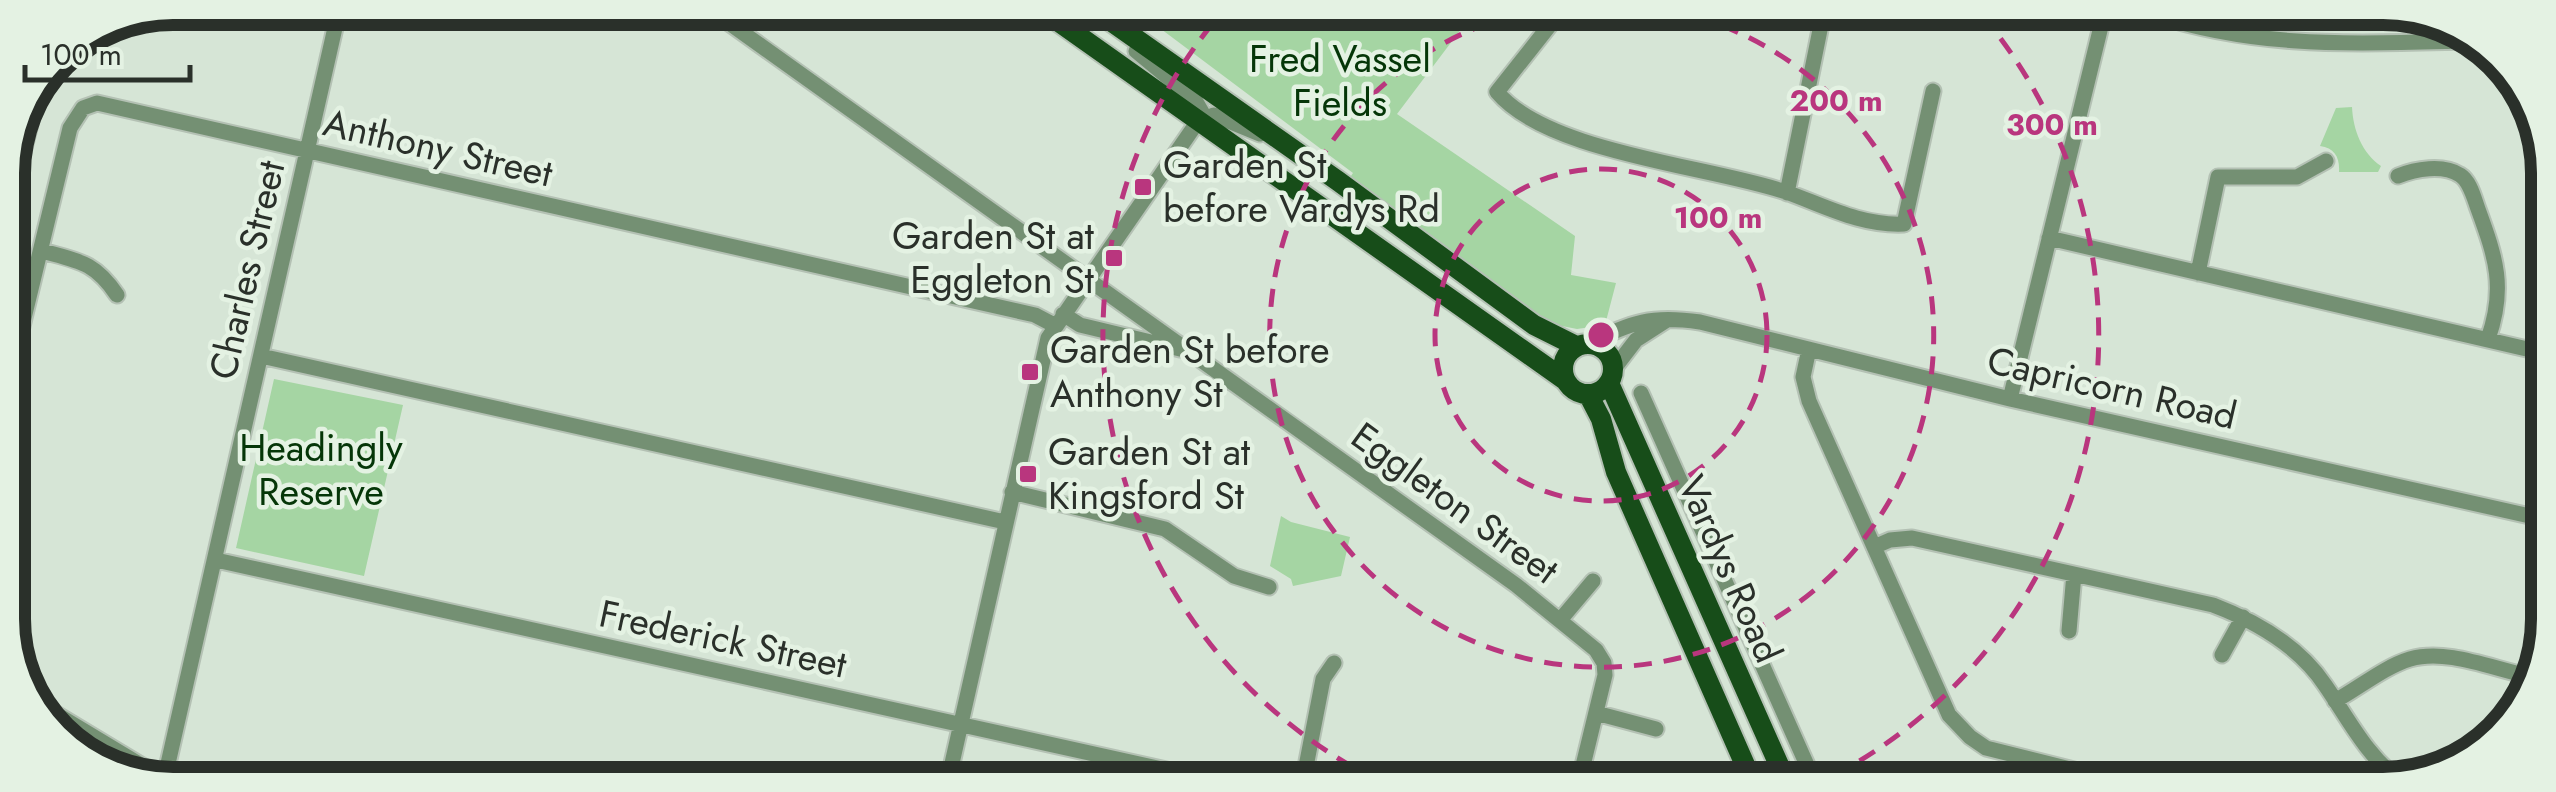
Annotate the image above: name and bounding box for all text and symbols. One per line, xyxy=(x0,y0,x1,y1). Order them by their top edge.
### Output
scale bar xyxy=(25,20,190,82)
park label: Fred Vassel Fields xyxy=(1249,31,1431,130)
text: 100 m xyxy=(40,33,122,76)
text: 200 m xyxy=(1790,79,1883,122)
street label: Anthony Street xyxy=(318,94,558,201)
text: 300 m xyxy=(2006,103,2098,146)
place label: Garden St before Vardys Rd xyxy=(1163,137,1440,236)
street label: Charles Street xyxy=(195,155,298,385)
marker: Garden St before Vardys Rd xyxy=(1132,176,1154,198)
text: 100 m xyxy=(1674,196,1762,239)
place label: Garden St at Eggleton St xyxy=(892,208,1094,307)
marker: Garden St at Eggleton St xyxy=(1103,247,1125,269)
centre of rings xyxy=(1583,317,1619,353)
place label: Garden St before Anthony St xyxy=(1050,322,1330,421)
street label: Capricorn Road xyxy=(1982,332,2242,443)
marker: Garden St before Anthony St xyxy=(1019,361,1041,383)
street label: Eggleton Street xyxy=(1340,409,1570,597)
park label: Headingly Reserve xyxy=(239,420,403,519)
place label: Garden St at Kingsford St xyxy=(1048,424,1250,523)
marker: Garden St at Kingsford St xyxy=(1017,463,1039,485)
street label: Vardys Road xyxy=(1665,466,1796,671)
street label: Frederick Street xyxy=(594,585,852,692)

